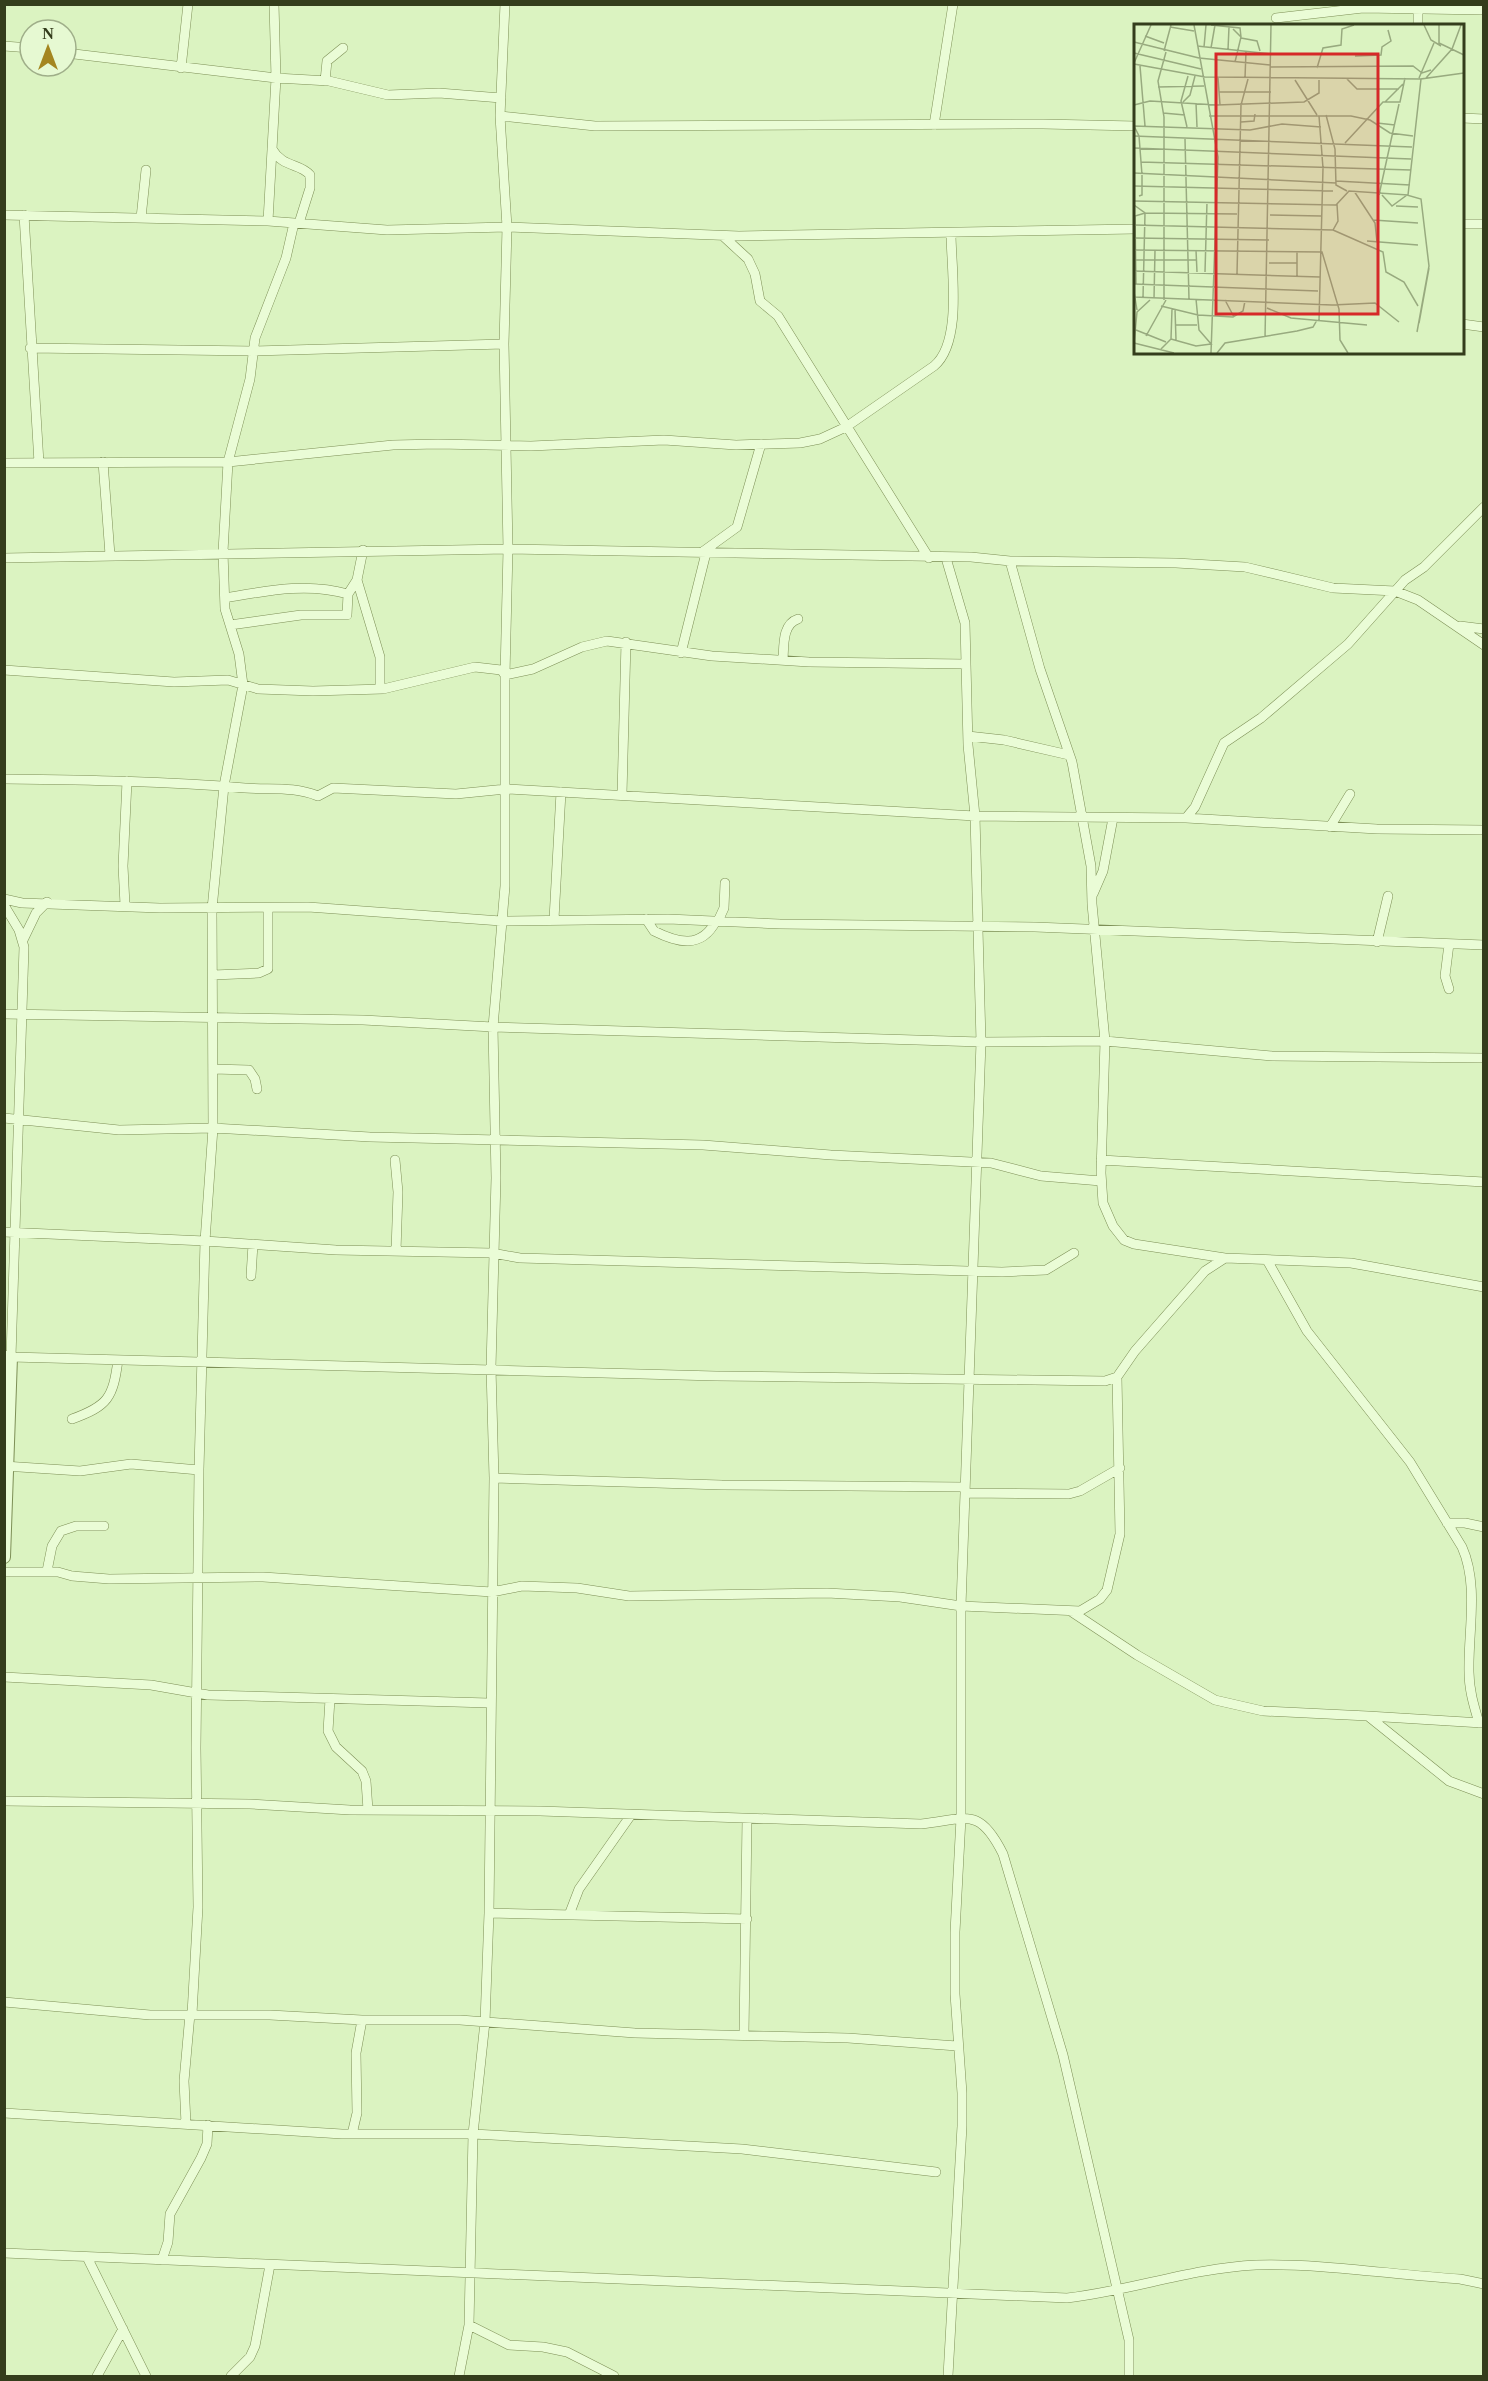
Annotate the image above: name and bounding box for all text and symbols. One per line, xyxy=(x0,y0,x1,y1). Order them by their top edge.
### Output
north arrow xyxy=(18,18,78,78)
inset map xyxy=(1134,24,1464,354)
text: N xyxy=(42,25,54,42)

